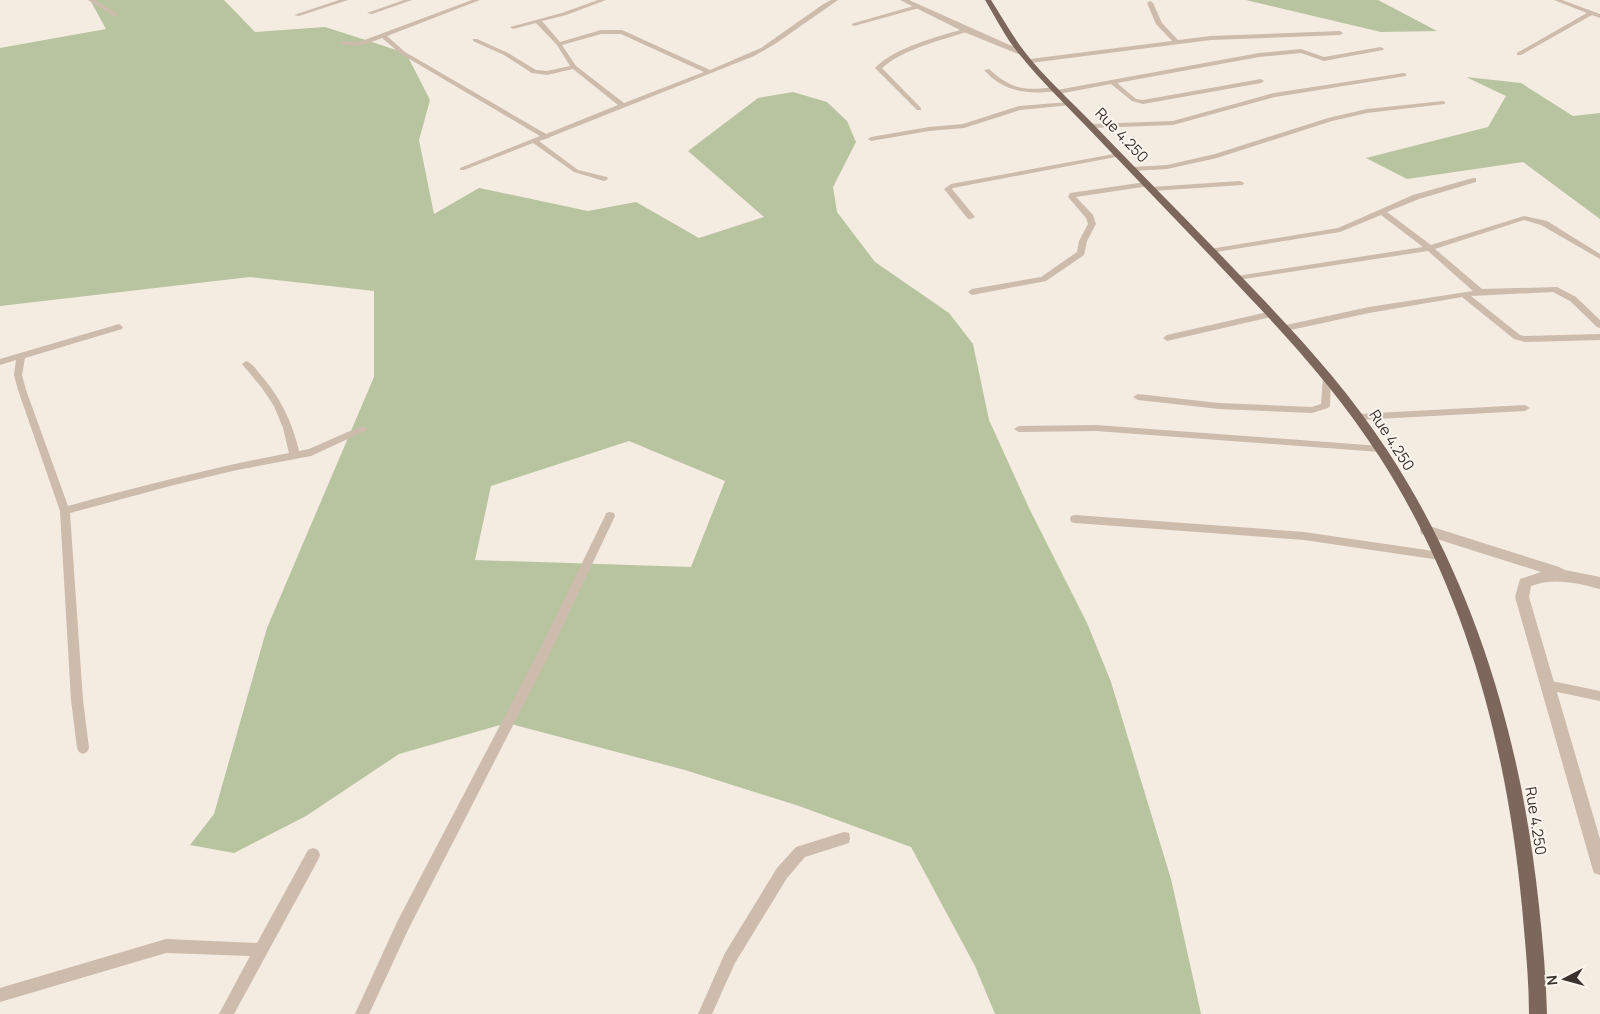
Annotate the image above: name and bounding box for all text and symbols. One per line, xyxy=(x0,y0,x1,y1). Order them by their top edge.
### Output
street label: Rue 4.250 xyxy=(1091,103,1153,167)
street label: Rue 4.250 xyxy=(1364,405,1420,475)
street label: Rue 4.250 xyxy=(1520,785,1552,857)
north arrow xyxy=(1540,954,1590,1004)
text: N xyxy=(1542,974,1562,986)

